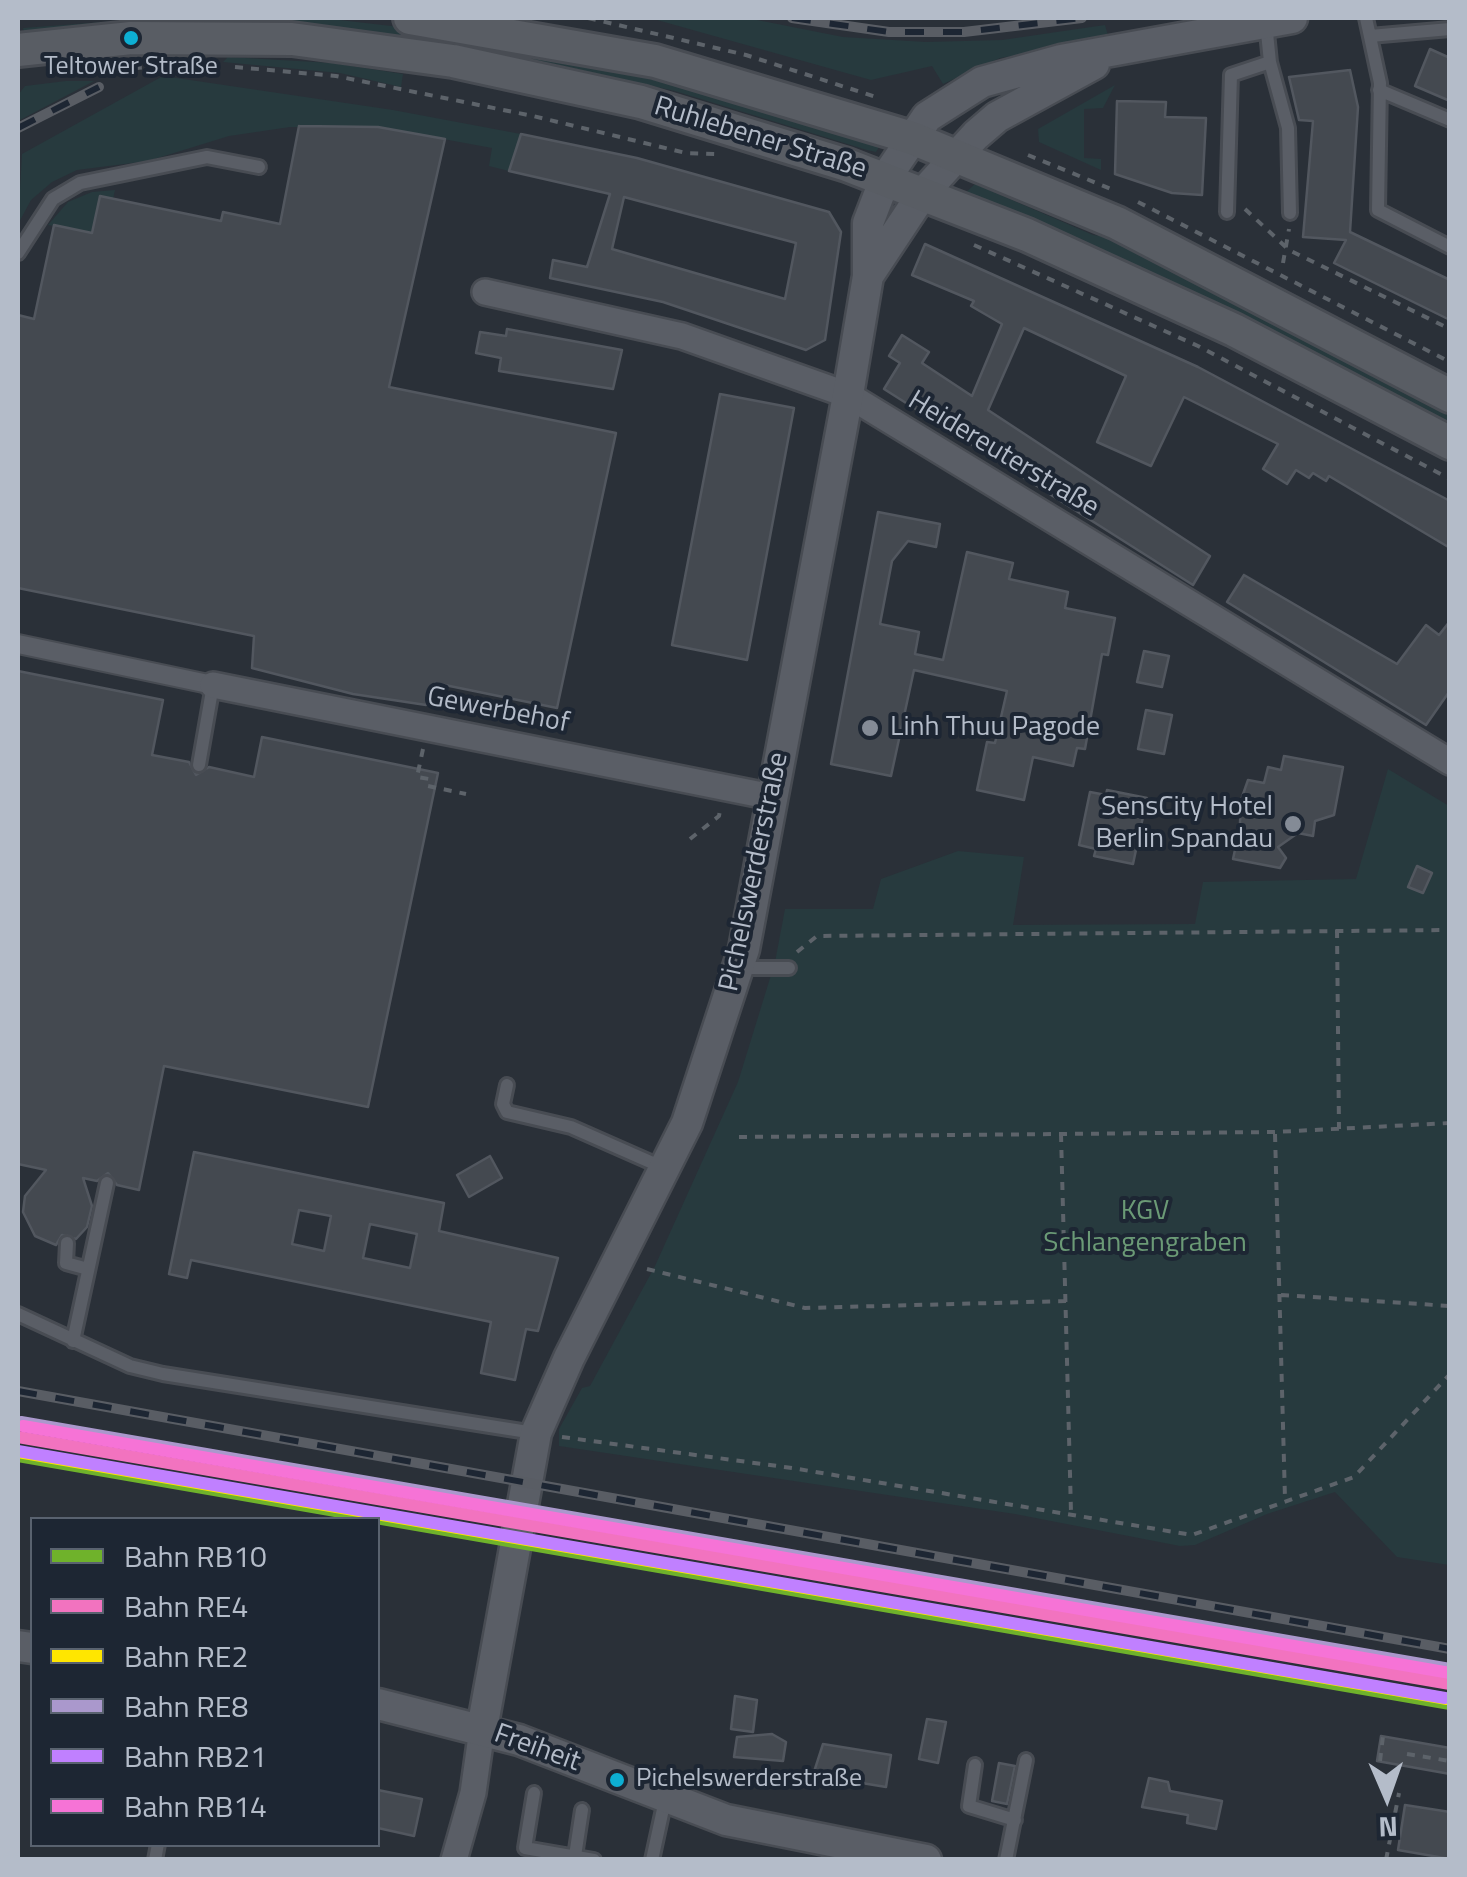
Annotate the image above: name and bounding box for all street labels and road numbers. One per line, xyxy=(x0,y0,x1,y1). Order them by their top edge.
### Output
street label: Ruhlebener Straße xyxy=(650,91,870,187)
street label: Heidereuterstraße xyxy=(901,385,1105,525)
street label: Gewerbehof xyxy=(424,681,572,741)
street label: Pichelswerderstraße xyxy=(713,749,797,995)
street label: Freiheit xyxy=(489,1718,585,1780)

